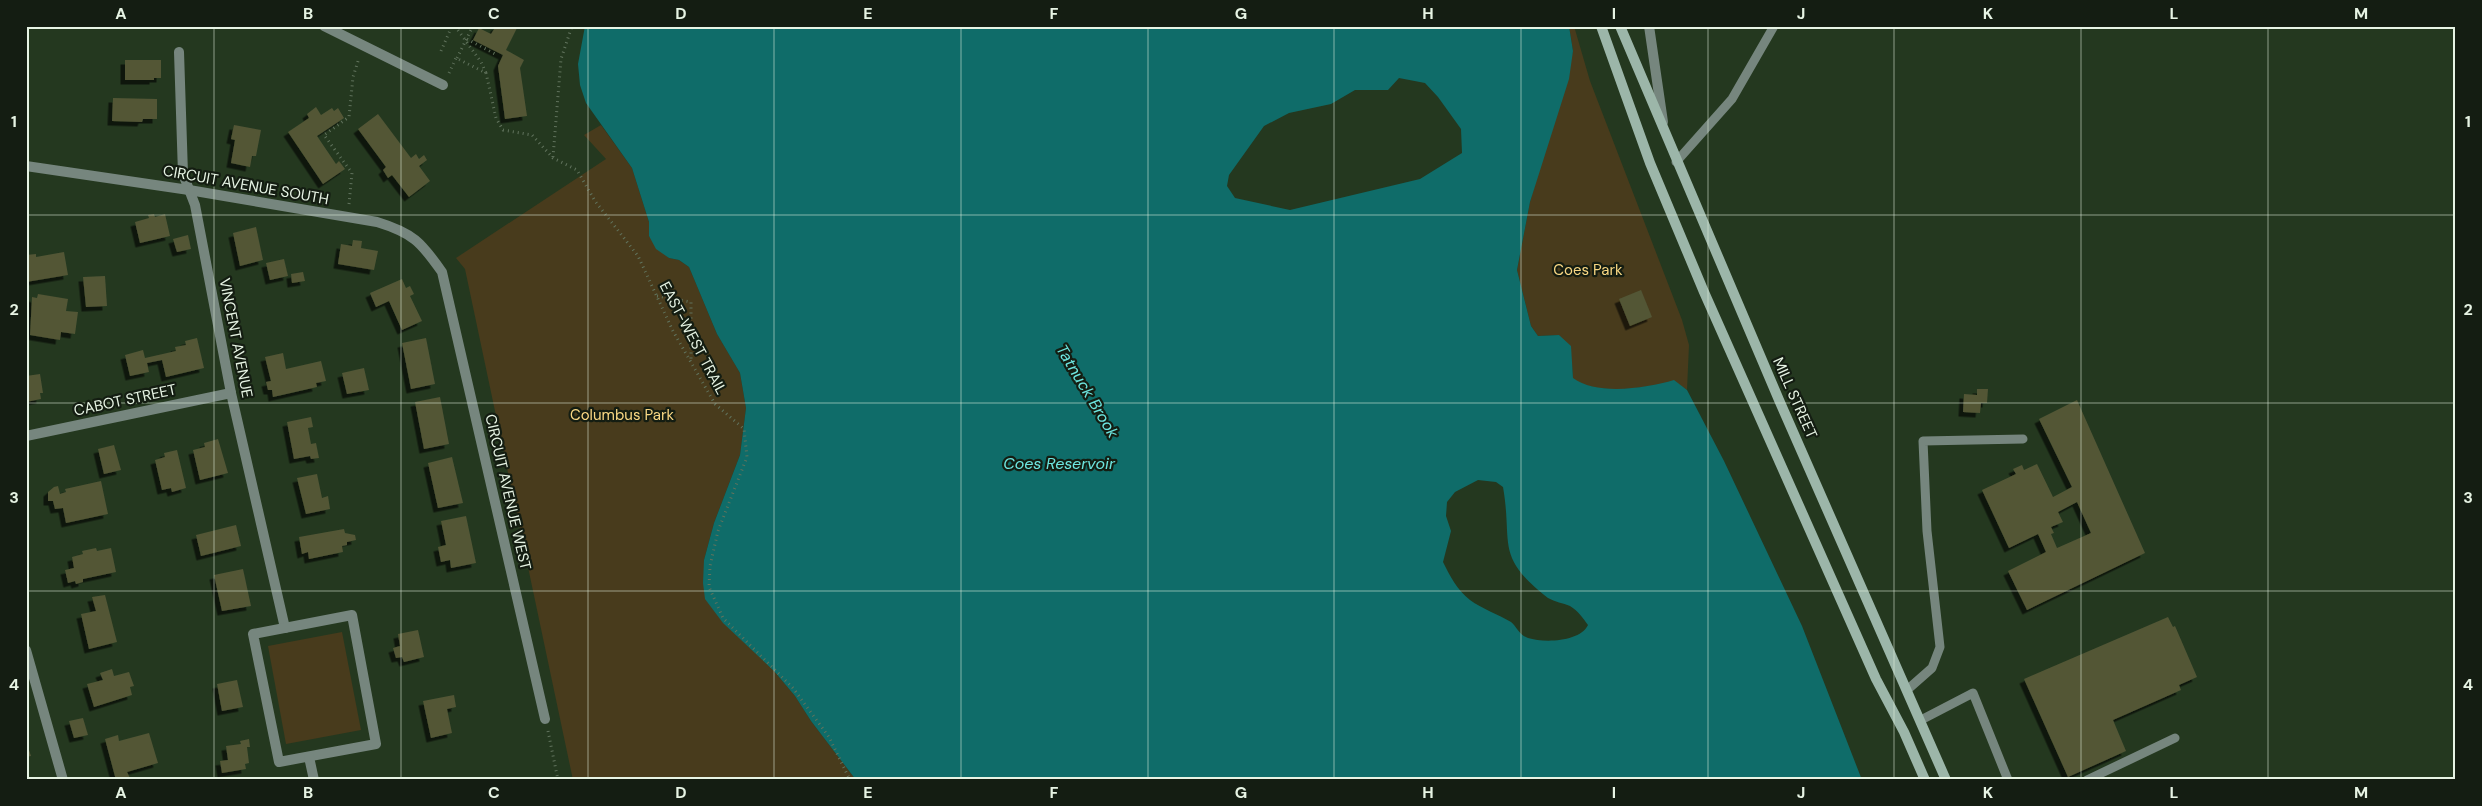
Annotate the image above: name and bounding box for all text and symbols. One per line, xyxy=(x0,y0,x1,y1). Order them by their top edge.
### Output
text: A xyxy=(115,3,127,24)
text: B xyxy=(303,3,313,24)
text: C xyxy=(488,3,500,24)
text: D xyxy=(675,3,687,24)
text: E xyxy=(863,3,873,24)
text: F xyxy=(1050,3,1059,24)
text: G xyxy=(1235,3,1247,24)
text: H xyxy=(1422,3,1434,24)
text: I xyxy=(1612,3,1616,24)
text: J xyxy=(1797,3,1805,24)
text: K xyxy=(1983,3,1994,24)
text: L xyxy=(2170,3,2179,24)
text: M xyxy=(2354,3,2368,24)
text: 1 xyxy=(11,111,17,132)
text: 1 xyxy=(2465,111,2471,132)
street label: CIRCUIT AVENUE SOUTH xyxy=(161,161,331,209)
park label: Coes Park xyxy=(1553,260,1623,280)
street label: VINCENT AVENUE xyxy=(215,276,257,400)
street label: EAST-WEST TRAIL xyxy=(655,278,731,398)
text: 2 xyxy=(9,299,19,320)
text: 2 xyxy=(2463,299,2473,320)
water label: Tatnuck Brook xyxy=(1051,341,1124,443)
street label: MILL STREET xyxy=(1768,354,1822,442)
street label: CABOT STREET xyxy=(72,379,178,421)
park label: Columbus Park xyxy=(570,405,674,425)
street label: CIRCUIT AVENUE WEST xyxy=(480,412,536,572)
water label: Coes Reservoir xyxy=(1003,453,1116,474)
text: 3 xyxy=(9,487,19,508)
text: 3 xyxy=(2463,487,2473,508)
text: 4 xyxy=(9,674,19,695)
text: 4 xyxy=(2463,674,2473,695)
text: A xyxy=(115,782,127,803)
text: B xyxy=(303,782,313,803)
text: C xyxy=(488,782,500,803)
text: D xyxy=(675,782,687,803)
text: E xyxy=(863,782,873,803)
text: F xyxy=(1050,782,1059,803)
text: G xyxy=(1235,782,1247,803)
text: H xyxy=(1422,782,1434,803)
text: I xyxy=(1612,782,1616,803)
text: J xyxy=(1797,782,1805,803)
text: K xyxy=(1983,782,1994,803)
text: L xyxy=(2170,782,2179,803)
text: M xyxy=(2354,782,2368,803)

